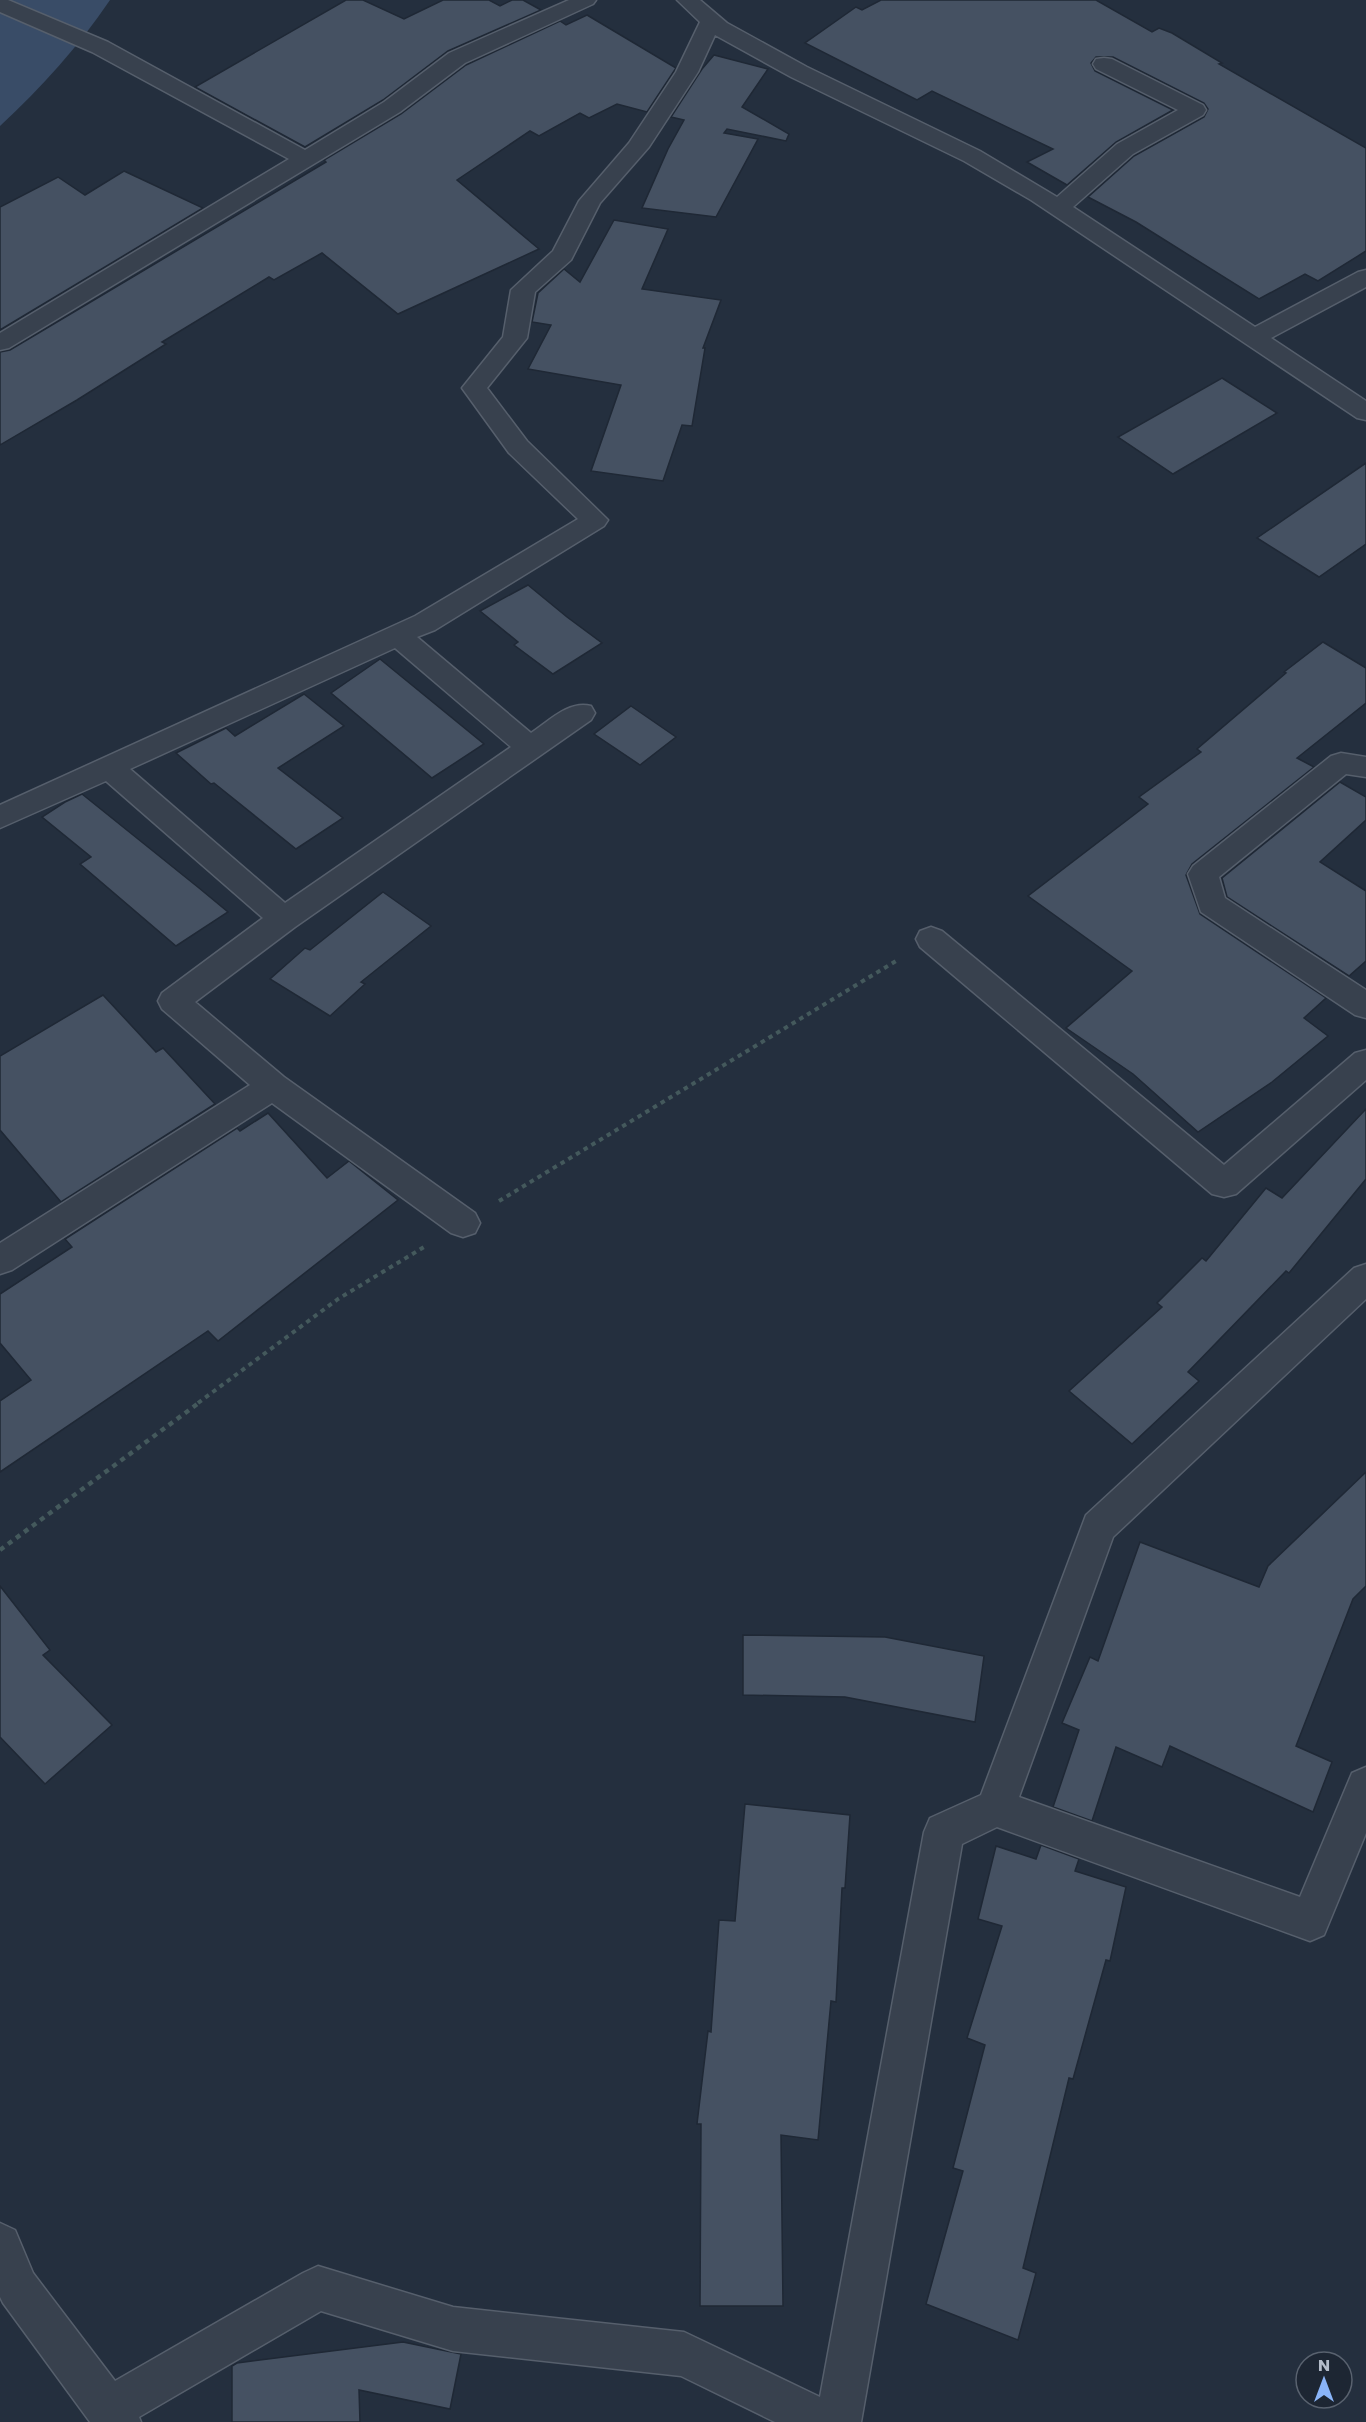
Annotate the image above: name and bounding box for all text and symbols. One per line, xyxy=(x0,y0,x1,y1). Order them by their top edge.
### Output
north arrow xyxy=(1294,2350,1354,2410)
text: N xyxy=(1318,2354,1330,2377)

